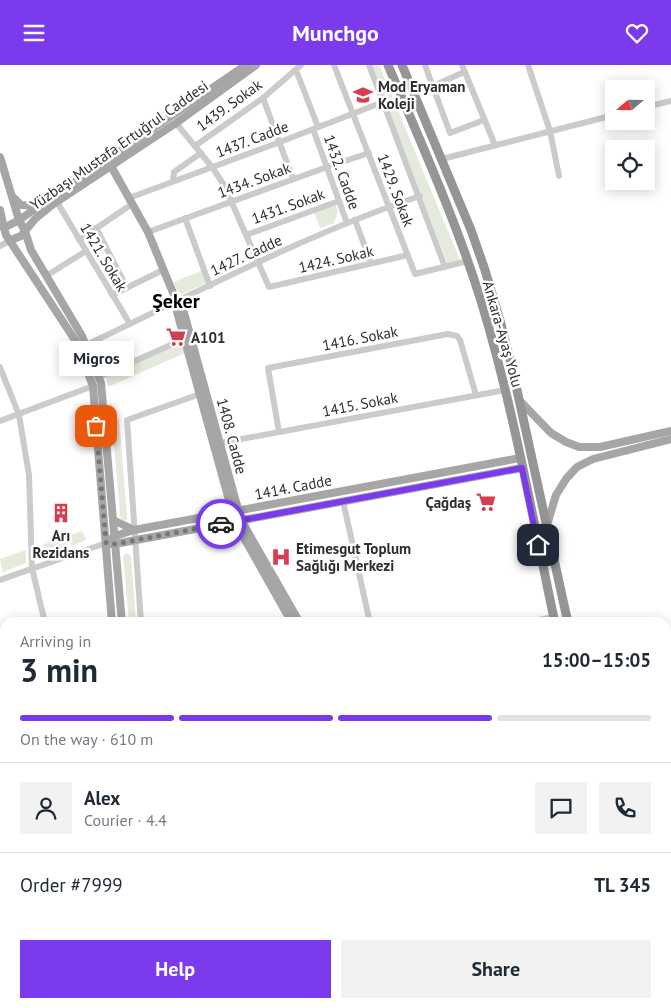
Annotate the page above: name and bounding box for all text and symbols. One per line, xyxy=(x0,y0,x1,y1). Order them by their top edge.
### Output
icon: menu xyxy=(20,19,48,47)
text: Munchgo xyxy=(292,19,379,47)
icon: heart xyxy=(623,19,651,47)
street label: 1439. Sokak xyxy=(192,74,266,135)
street label: Yüzbaşı Mustafa Ertuğrul Caddesi xyxy=(26,76,212,214)
place label: Mod Eryaman Koleji xyxy=(378,77,465,113)
north arrow xyxy=(605,80,655,130)
map controls xyxy=(605,80,655,190)
school or university icon: Mod Eryaman Koleji xyxy=(352,84,374,106)
street label: 1437. Cadde xyxy=(213,116,291,162)
street label: 1432. Cadde xyxy=(320,132,364,212)
button: locate xyxy=(605,140,655,190)
street label: 1429. Sokak xyxy=(373,151,419,230)
street label: 1434. Sokak xyxy=(215,158,294,202)
street label: 1431. Sokak xyxy=(249,184,328,228)
street label: 1421. Sokak xyxy=(76,219,132,295)
street label: 1427. Cadde xyxy=(207,230,285,280)
street label: 1424. Sokak xyxy=(297,241,376,277)
street label: Ankara-Ayaş Yolu xyxy=(479,279,527,389)
district label: Şeker xyxy=(152,288,200,314)
street label: 1416. Sokak xyxy=(321,321,400,355)
supermarket icon: A101 xyxy=(165,326,187,348)
place label: A101 xyxy=(191,328,226,347)
callout: Migros xyxy=(58,341,134,376)
text: Migros xyxy=(73,348,120,368)
street label: 1415. Sokak xyxy=(321,387,400,421)
street label: 1408. Cadde xyxy=(213,396,251,476)
pin xyxy=(75,405,117,447)
icon: bag xyxy=(82,412,110,440)
street label: 1414. Cadde xyxy=(253,470,333,504)
supermarket icon: Çağdaş xyxy=(475,491,497,513)
place label: Çağdaş xyxy=(425,493,471,512)
courier xyxy=(196,499,246,549)
building icon: Arı Rezidans xyxy=(50,502,72,524)
icon: car xyxy=(207,510,235,538)
pin xyxy=(517,524,559,566)
place label: Arı Rezidans xyxy=(33,526,89,562)
icon: home xyxy=(524,531,552,559)
place label: Etimesgut Toplum Sağlığı Merkezi xyxy=(296,539,411,575)
hospital icon: Etimesgut Toplum Sağlığı Merkezi xyxy=(270,546,292,568)
text: Arriving in xyxy=(20,631,91,651)
text: 15:00–15:05 xyxy=(542,648,651,672)
text: 3 min xyxy=(20,649,98,691)
text: On the way · 610 m xyxy=(20,729,153,749)
button: person xyxy=(20,782,72,834)
button: chat xyxy=(535,782,587,834)
button: phone xyxy=(599,782,651,834)
text: Alex xyxy=(84,786,120,810)
text: Courier · 4.4 xyxy=(84,810,167,830)
text: Order #7999 xyxy=(20,873,123,897)
text: TL 345 xyxy=(594,873,651,897)
button: Help xyxy=(20,940,331,998)
button: Share xyxy=(341,940,651,998)

